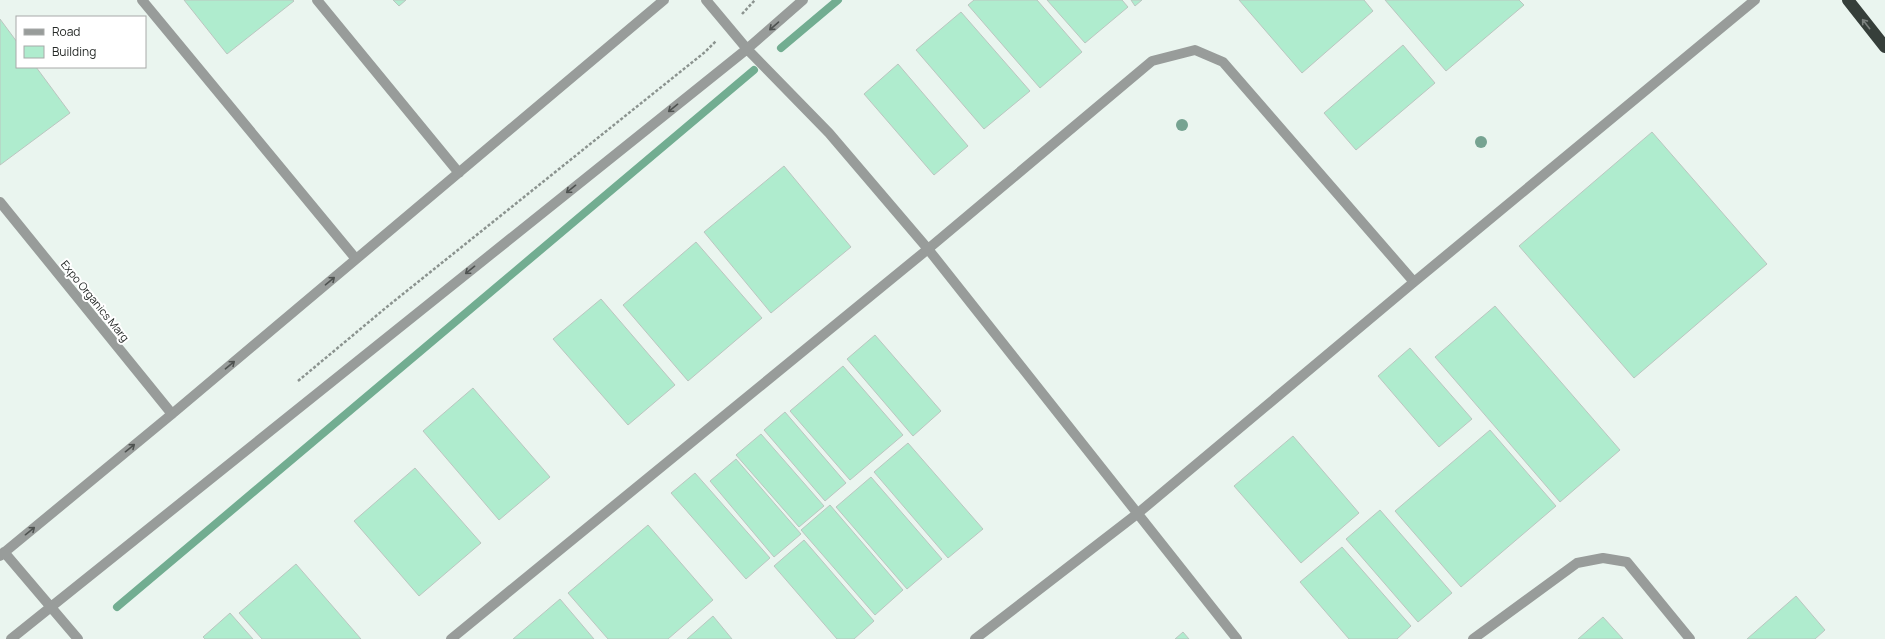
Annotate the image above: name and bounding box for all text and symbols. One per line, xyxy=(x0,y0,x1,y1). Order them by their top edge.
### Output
legend xyxy=(16,16,146,68)
one-way arrow xyxy=(1862,18,1871,29)
one-way arrow xyxy=(768,21,779,30)
text: Road xyxy=(52,23,80,40)
text: Building xyxy=(52,43,96,60)
one-way arrow xyxy=(667,103,678,112)
one-way arrow xyxy=(566,185,577,193)
street label: Expo Organics Marg xyxy=(58,257,133,344)
one-way arrow xyxy=(464,266,475,275)
one-way arrow xyxy=(324,277,335,286)
one-way arrow xyxy=(225,360,236,369)
one-way arrow xyxy=(125,444,136,453)
one-way arrow xyxy=(25,526,35,535)

